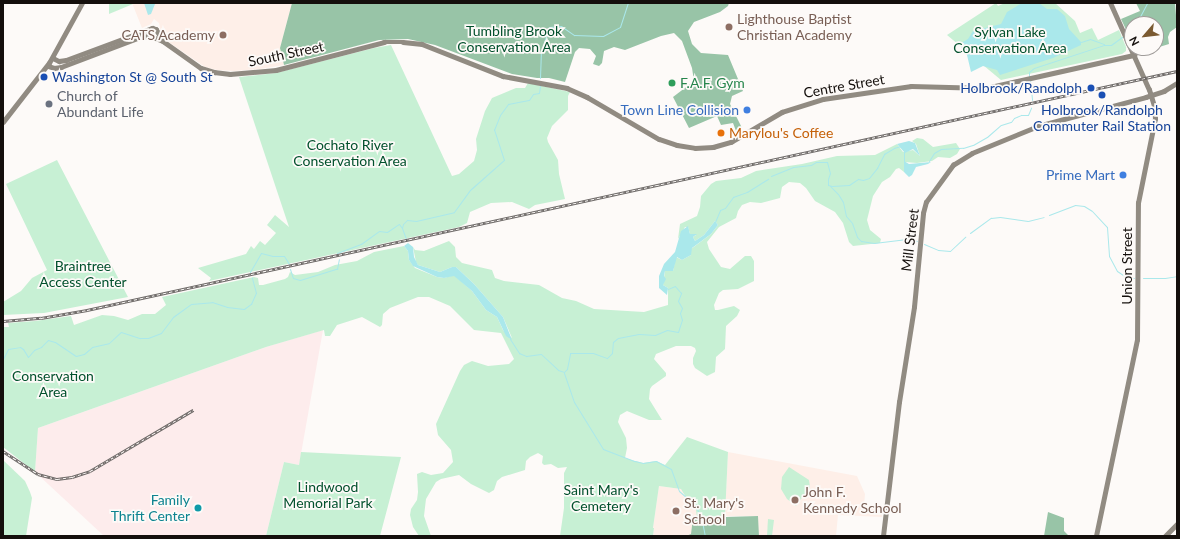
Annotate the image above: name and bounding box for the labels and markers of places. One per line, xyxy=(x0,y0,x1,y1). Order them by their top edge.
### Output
place label: Lighthouse Baptist Christian Academy xyxy=(737,11,852,44)
marker: Lighthouse Baptist Christian Academy xyxy=(724,22,734,32)
place label: CATS Academy xyxy=(121,27,215,43)
marker: CATS Academy xyxy=(218,30,228,40)
place label: Washington St @ South St xyxy=(52,69,212,85)
marker: Washington St @ South St xyxy=(39,72,49,82)
place label: F.A.F. Gym xyxy=(680,75,745,91)
marker: F.A.F. Gym xyxy=(667,78,677,88)
place label: Holbrook/Randolph xyxy=(960,80,1082,96)
marker: Holbrook/Randolph xyxy=(1085,82,1097,94)
place label: Church of Abundant Life xyxy=(57,88,144,120)
marker: Holbrook/Randolph Commuter Rail Station xyxy=(1097,90,1107,100)
marker: Church of Abundant Life xyxy=(44,99,54,109)
place label: Town Line Collision xyxy=(621,102,739,118)
place label: Holbrook/Randolph Commuter Rail Station xyxy=(1033,102,1171,134)
marker: Town Line Collision xyxy=(742,105,752,115)
place label: Marylou's Coffee xyxy=(729,125,833,141)
marker: Marylou's Coffee xyxy=(716,128,726,138)
place label: Prime Mart xyxy=(1046,167,1115,183)
marker: Prime Mart xyxy=(1118,170,1128,180)
place label: John F. Kennedy School xyxy=(803,484,902,516)
place label: Family Thrift Center xyxy=(111,492,190,524)
place label: St. Mary's School xyxy=(684,495,744,528)
marker: John F. Kennedy School xyxy=(790,495,800,505)
marker: Family Thrift Center xyxy=(193,503,203,513)
marker: St. Mary's School xyxy=(671,506,681,516)

